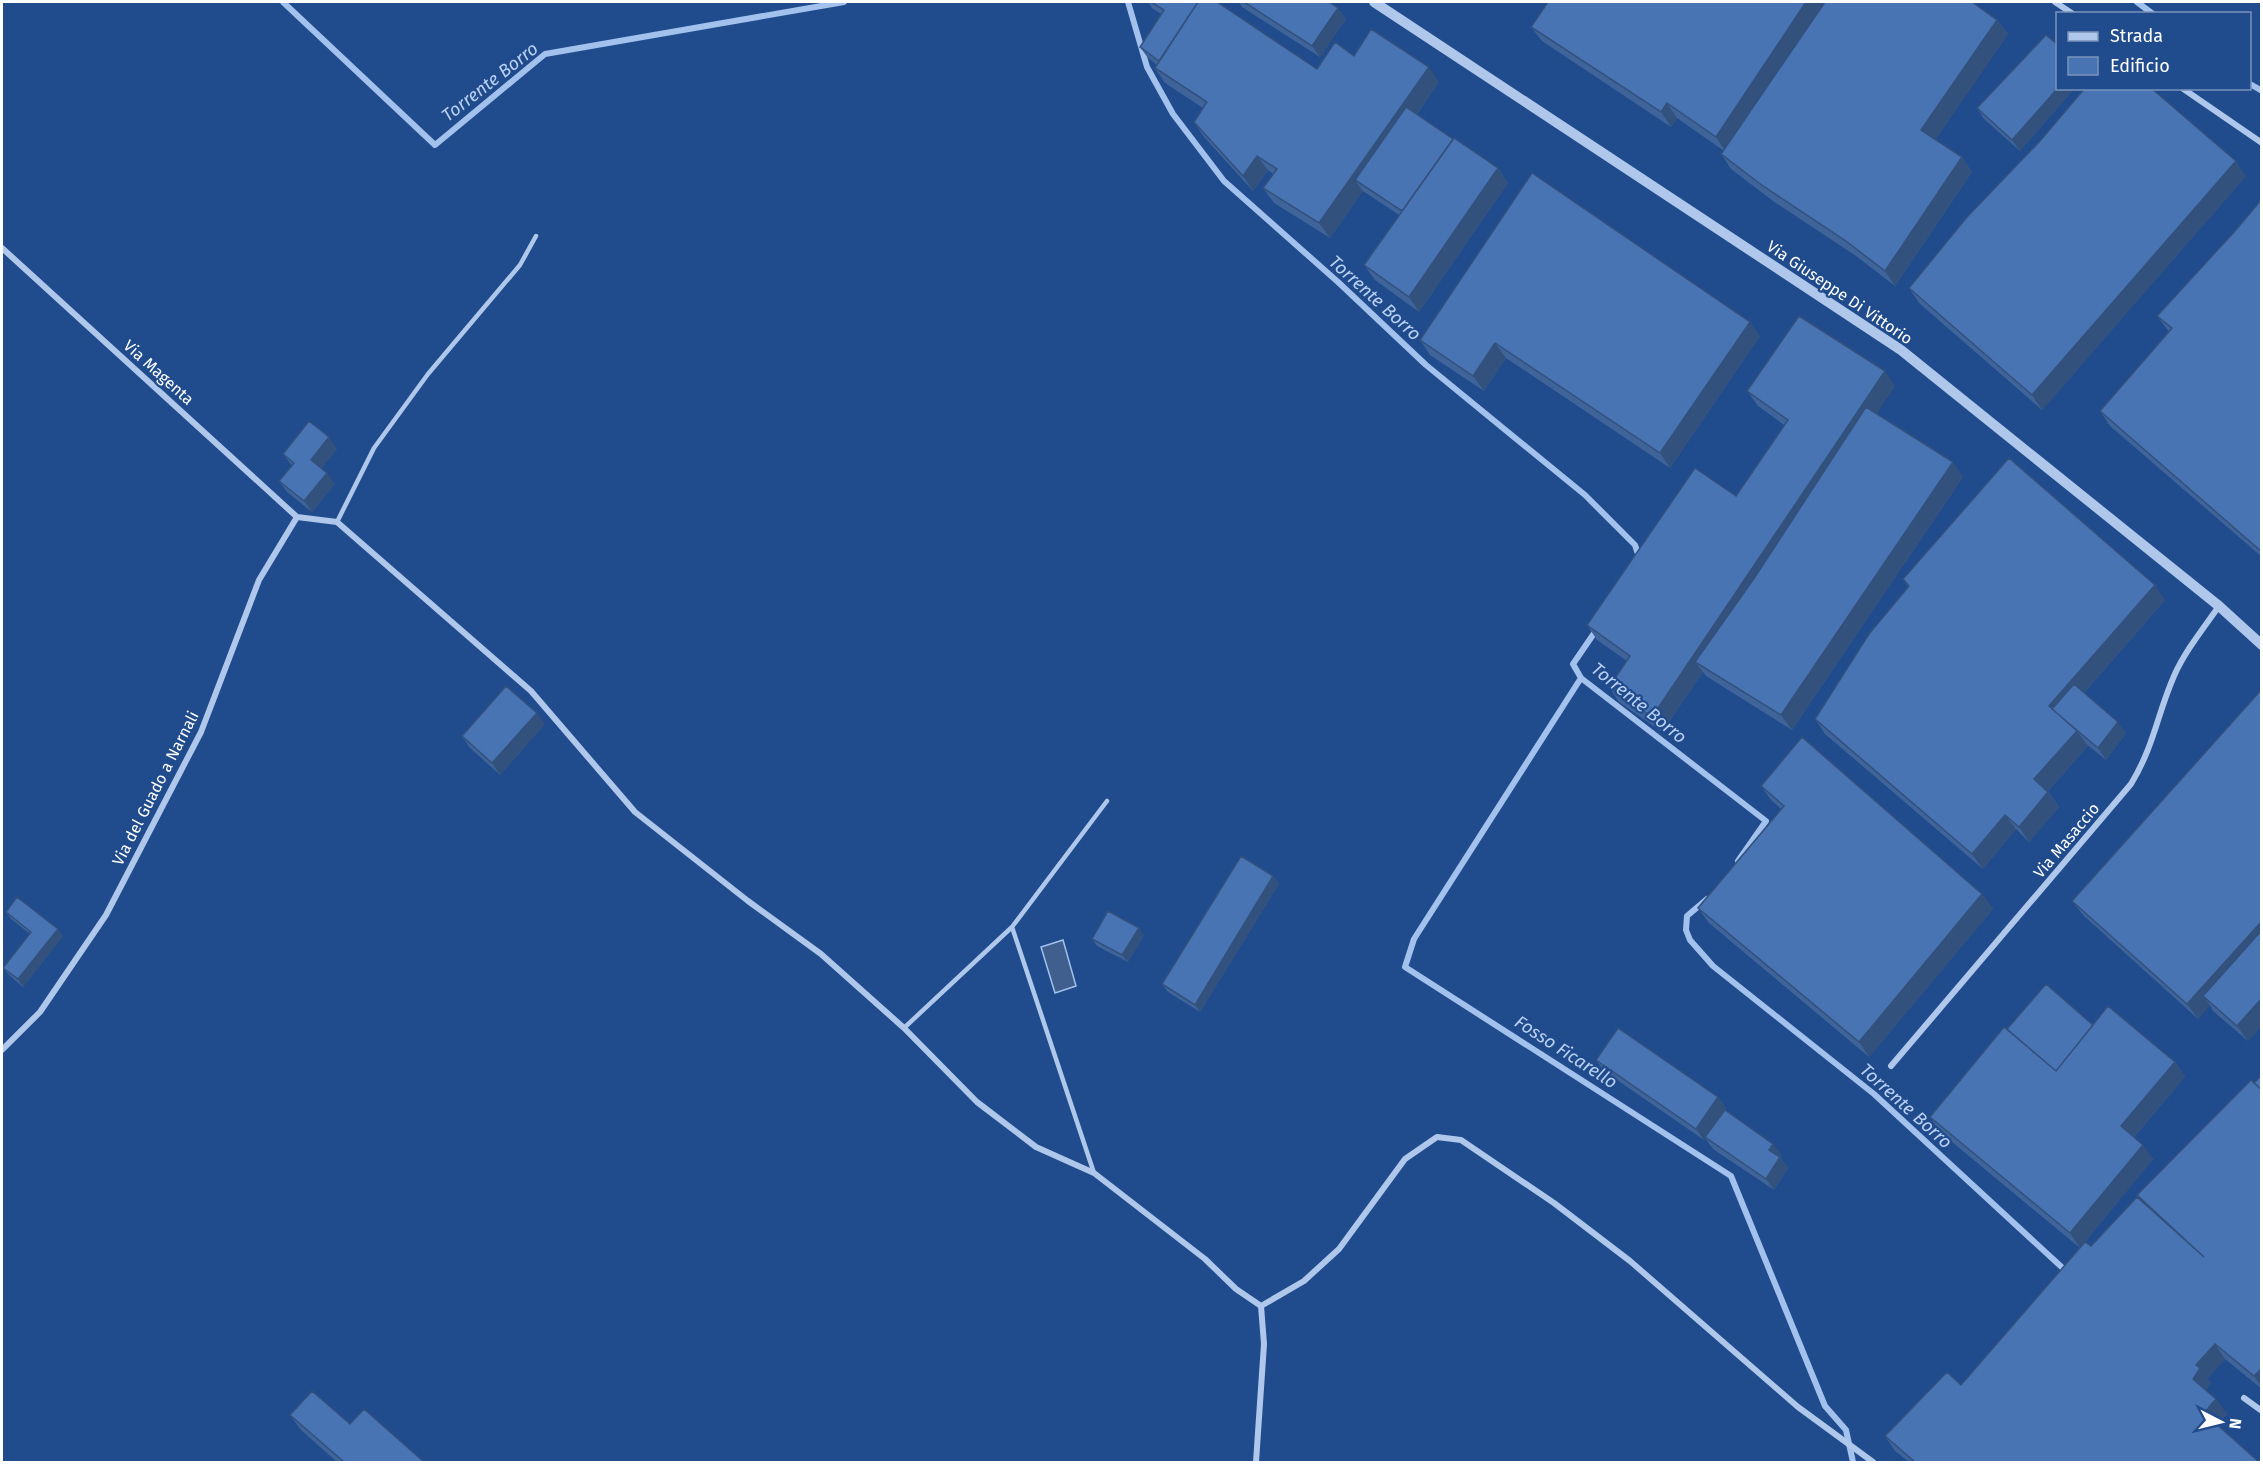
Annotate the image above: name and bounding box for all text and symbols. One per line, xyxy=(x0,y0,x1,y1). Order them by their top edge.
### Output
legend xyxy=(2056,12,2251,90)
text: Strada xyxy=(2110,25,2163,47)
water label: Torrente Borro xyxy=(437,38,543,126)
text: Edificio xyxy=(2110,55,2170,77)
street label: Via Giuseppe Di Vittorio xyxy=(1763,237,1916,348)
water label: Torrente Borro xyxy=(1324,251,1426,345)
street label: Via Magenta xyxy=(120,336,198,409)
water label: Torrente Borro xyxy=(1587,658,1691,748)
street label: Via del Guado a Narnali xyxy=(108,708,203,869)
street label: Via Masaccio xyxy=(2029,799,2103,882)
water label: Fosso Ficarello xyxy=(1511,1011,1621,1093)
water label: Torrente Borro xyxy=(1855,1059,1957,1153)
north arrow xyxy=(2191,1392,2251,1452)
text: N xyxy=(2225,1417,2245,1430)

